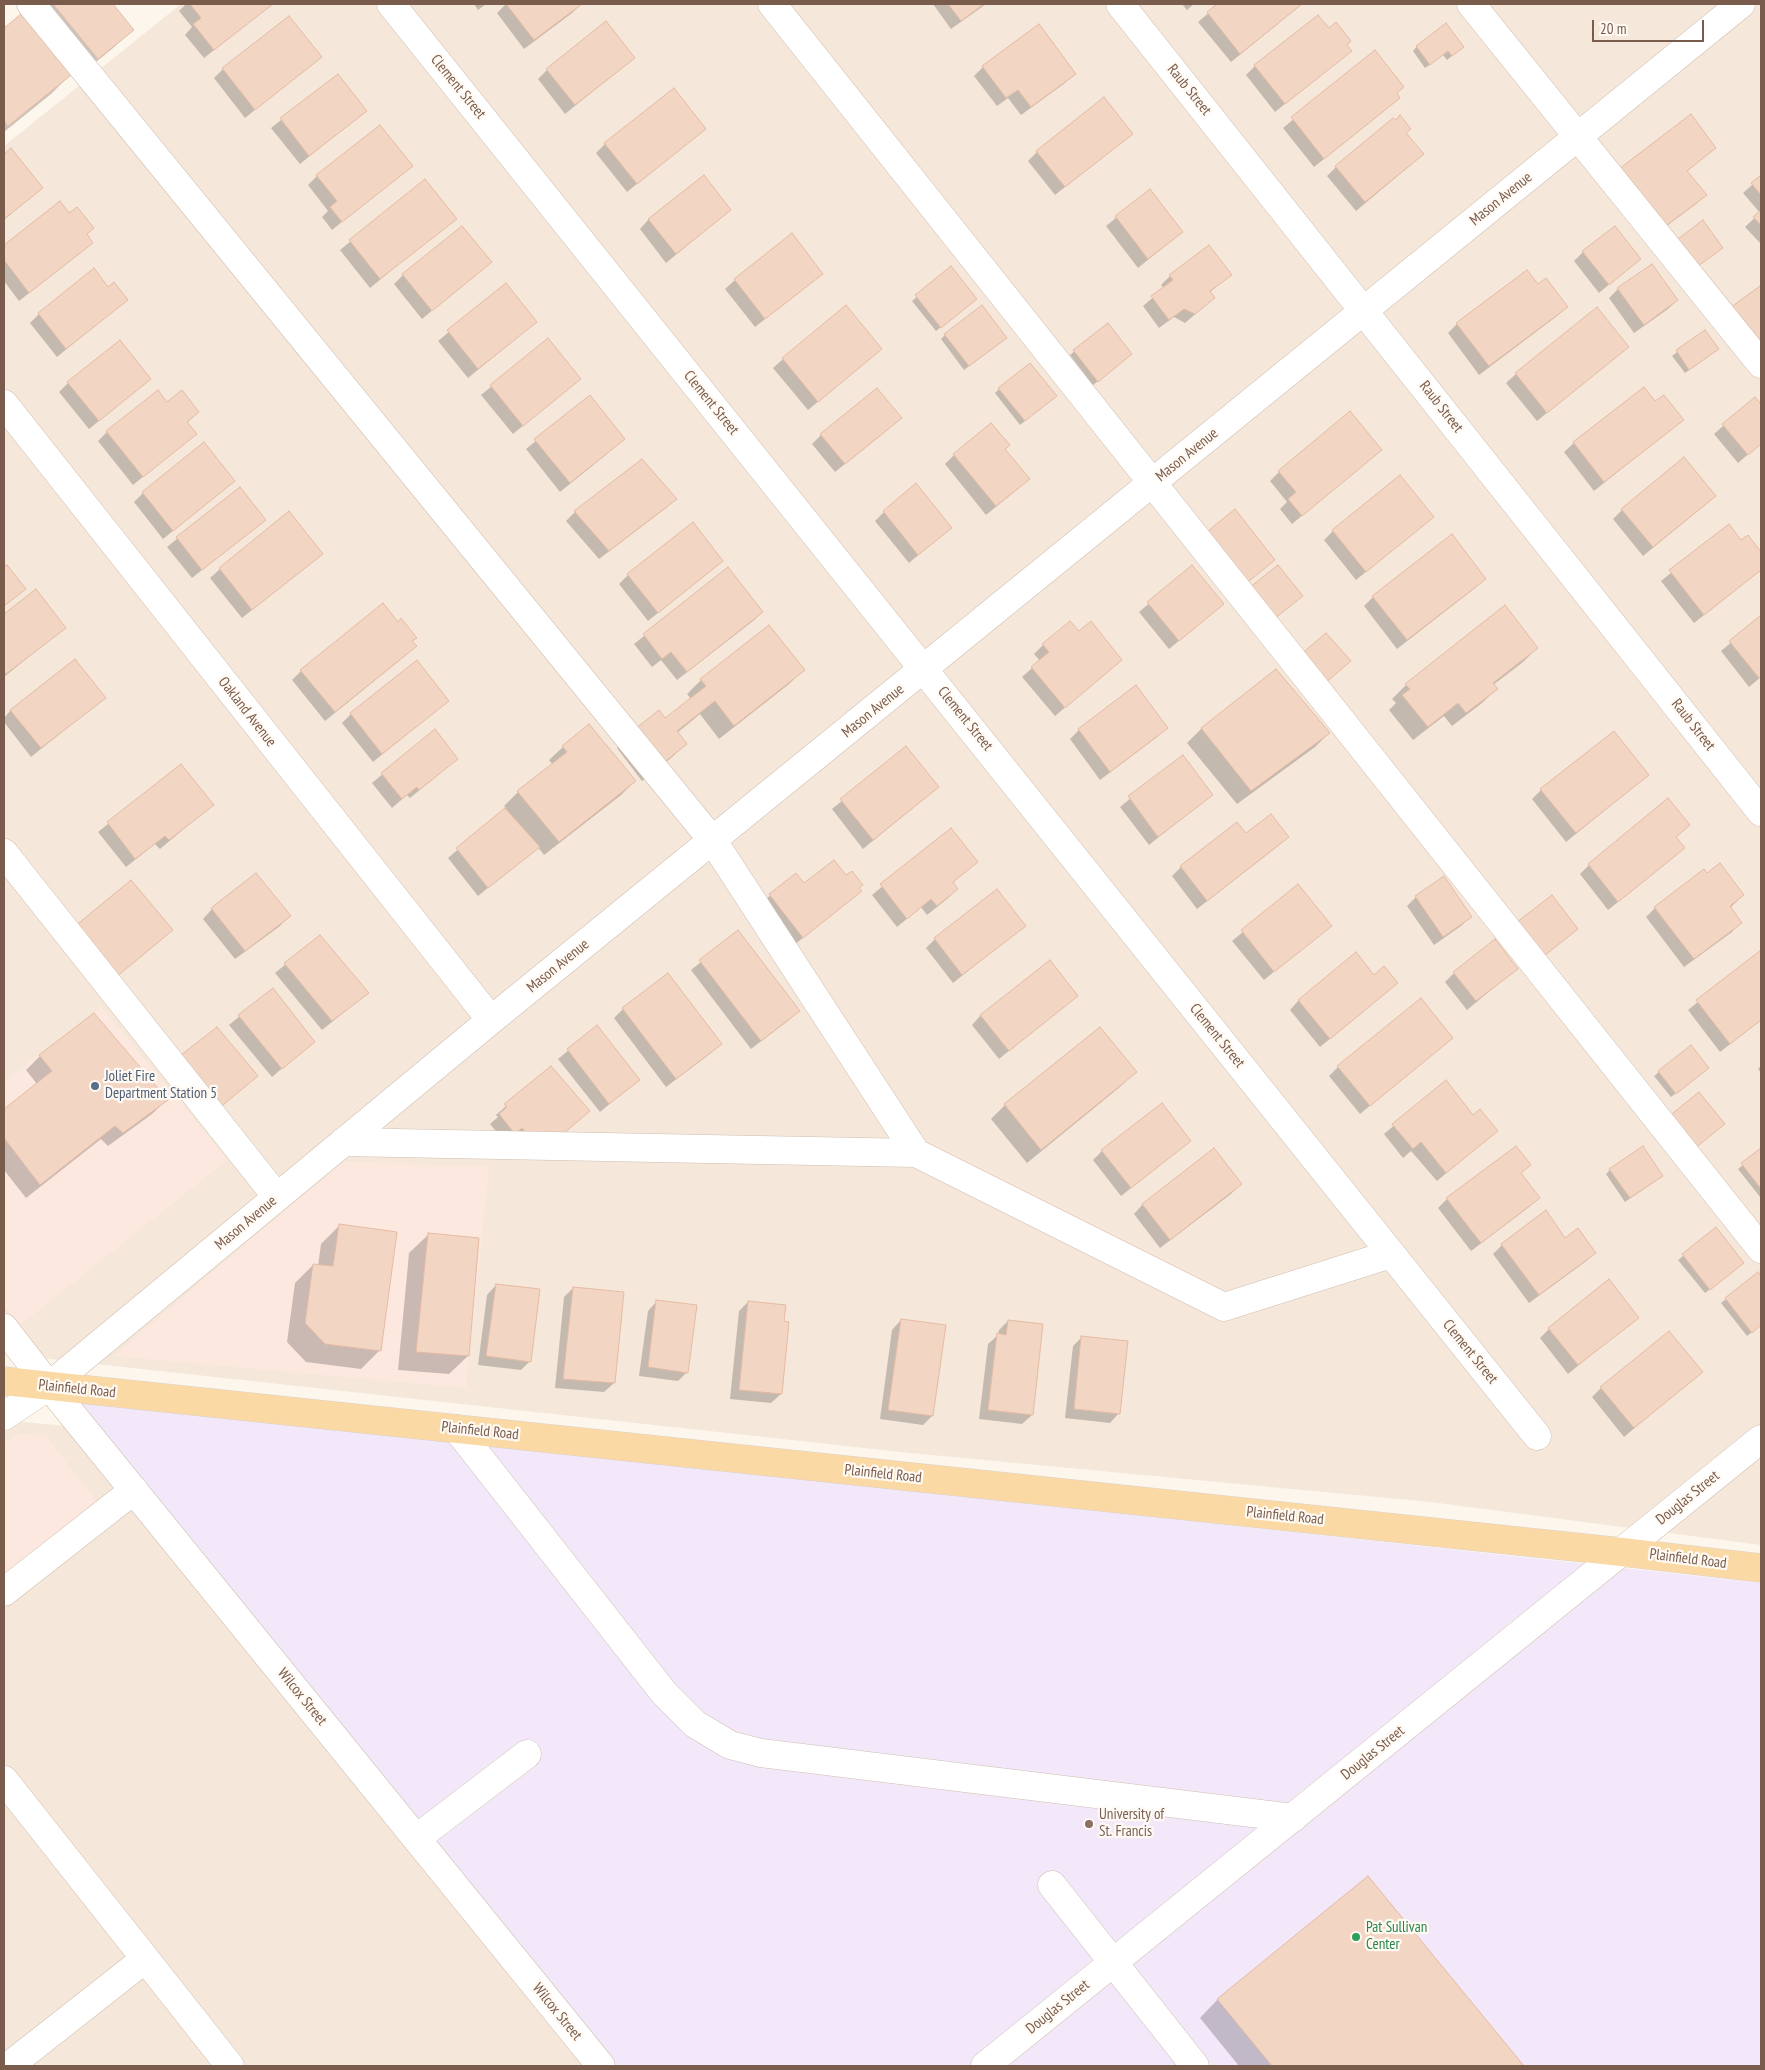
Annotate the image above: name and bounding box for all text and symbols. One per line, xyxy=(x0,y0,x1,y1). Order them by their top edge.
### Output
scale bar xyxy=(1595,10,1708,42)
text: 20 m xyxy=(1600,19,1626,38)
street label: Clement Street xyxy=(427,51,489,123)
street label: Raub Street xyxy=(1163,61,1215,119)
street label: Mason Avenue xyxy=(1466,168,1536,230)
street label: Clement Street xyxy=(680,367,742,439)
street label: Raub Street xyxy=(1415,378,1467,436)
street label: Mason Avenue xyxy=(1152,424,1222,486)
street label: Oakland Avenue xyxy=(214,673,280,751)
street label: Mason Avenue xyxy=(838,680,908,742)
street label: Clement Street xyxy=(934,683,996,755)
street label: Raub Street xyxy=(1667,696,1719,754)
street label: Mason Avenue xyxy=(523,935,593,997)
street label: Clement Street xyxy=(1186,1000,1248,1072)
place label: Joliet Fire Department Station 5 xyxy=(105,1068,217,1103)
marker: Joliet Fire Department Station 5 xyxy=(89,1080,101,1092)
street label: Mason Avenue xyxy=(212,1192,280,1254)
street label: Clement Street xyxy=(1439,1316,1501,1388)
street label: Plainfield Road xyxy=(37,1376,117,1402)
street label: Plainfield Road xyxy=(440,1418,520,1444)
street label: Plainfield Road xyxy=(843,1461,923,1487)
street label: Douglas Street xyxy=(1653,1467,1723,1529)
street label: Plainfield Road xyxy=(1245,1503,1325,1529)
street label: Plainfield Road xyxy=(1648,1545,1728,1573)
street label: Wilcox Street xyxy=(273,1665,331,1729)
street label: Douglas Street xyxy=(1338,1722,1408,1784)
place label: University of St. Francis xyxy=(1099,1806,1164,1841)
marker: University of St. Francis xyxy=(1083,1818,1095,1830)
place label: Pat Sullivan Center xyxy=(1366,1919,1427,1954)
marker: Pat Sullivan Center xyxy=(1350,1931,1362,1943)
street label: Douglas Street xyxy=(1023,1976,1093,2038)
street label: Wilcox Street xyxy=(528,1980,586,2044)

